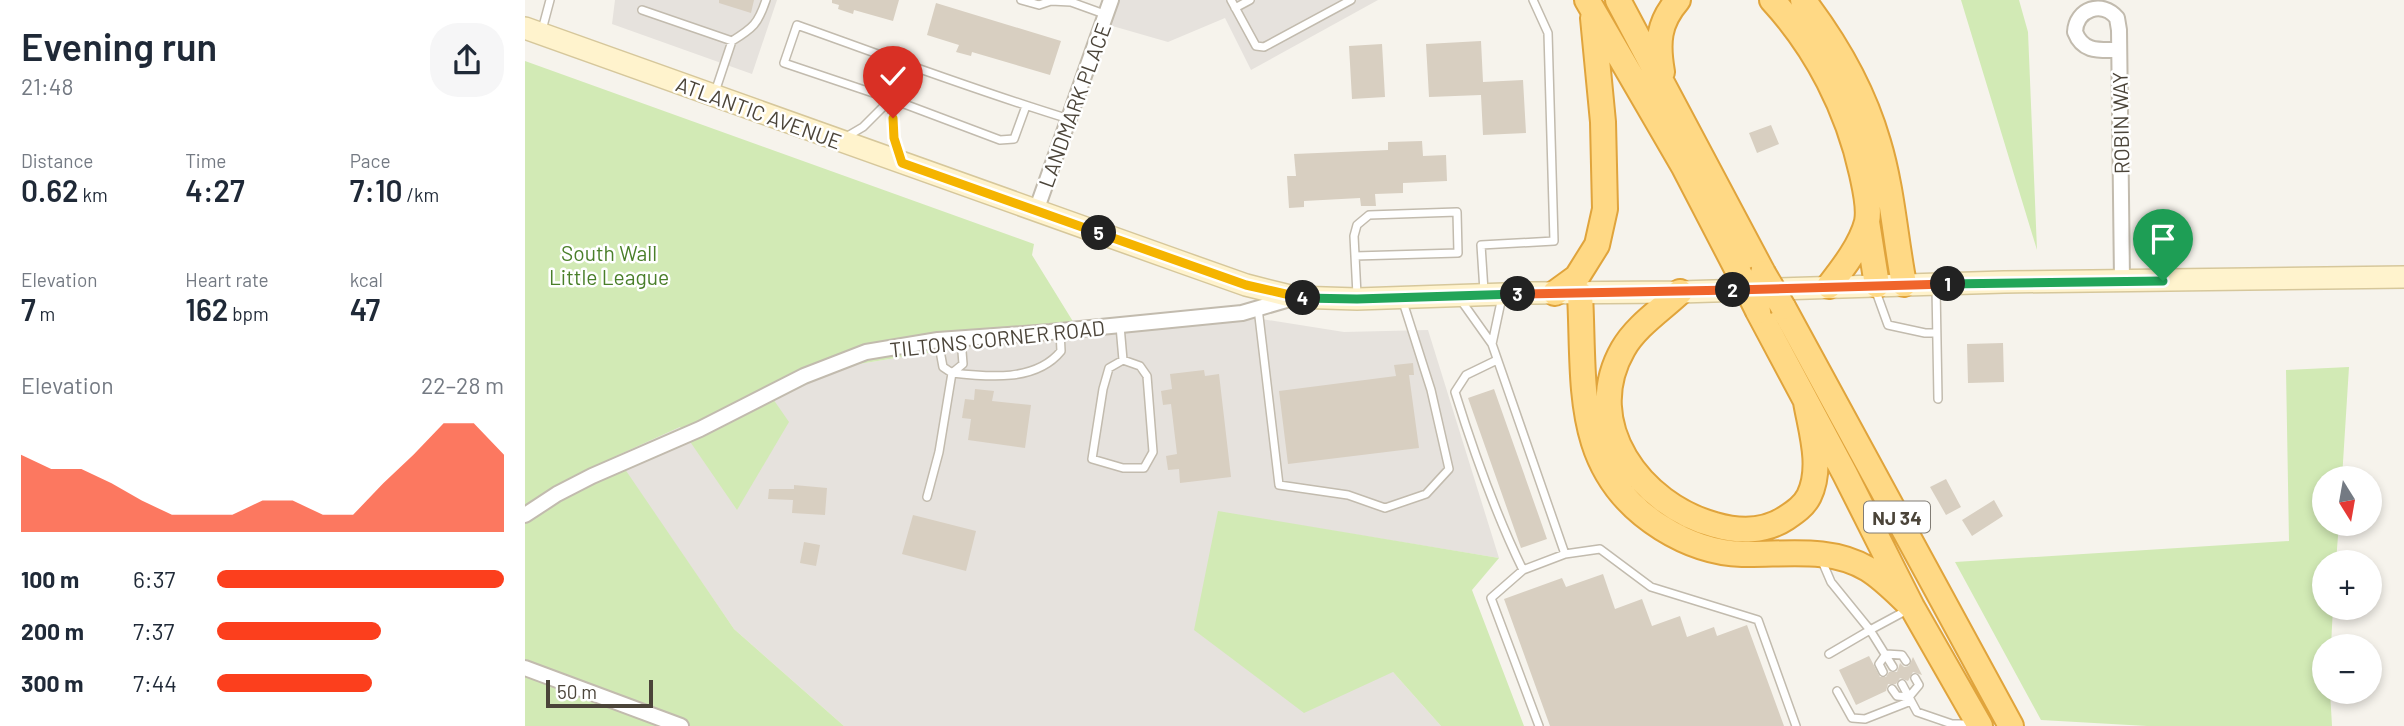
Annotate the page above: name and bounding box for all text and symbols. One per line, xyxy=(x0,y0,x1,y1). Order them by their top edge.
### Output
street label: LANDMARK PLACE xyxy=(1033,19,1115,191)
text: Evening run xyxy=(21,23,217,69)
button: share xyxy=(430,23,504,97)
pin xyxy=(863,46,923,118)
icon: check xyxy=(874,57,912,95)
street label: ATLANTIC AVENUE xyxy=(673,70,845,154)
street label: ROBIN WAY xyxy=(2107,71,2133,174)
text: 21:48 xyxy=(21,72,74,100)
text: Distance xyxy=(21,149,93,172)
text: Time xyxy=(185,149,226,172)
text: Pace xyxy=(350,149,391,172)
text: 0.62 xyxy=(21,172,79,208)
text: 4:27 xyxy=(185,172,245,208)
text: 7:10 xyxy=(350,172,403,208)
text: km xyxy=(79,183,108,206)
text: /km xyxy=(403,183,439,206)
pin xyxy=(2133,209,2193,281)
pin: 5 xyxy=(1081,216,1117,250)
icon: arrive xyxy=(2144,220,2182,258)
text: 5 xyxy=(1093,221,1104,244)
park label: South Wall Little League xyxy=(549,240,669,289)
pin: 1 xyxy=(1931,266,1965,302)
text: Elevation xyxy=(21,268,98,291)
text: Heart rate xyxy=(185,268,269,291)
text: kcal xyxy=(350,268,383,291)
pin: 2 xyxy=(1715,272,1751,308)
text: 1 xyxy=(1944,272,1951,295)
pin: 3 xyxy=(1501,276,1535,312)
text: 2 xyxy=(1727,278,1738,301)
pin: 4 xyxy=(1285,280,1321,316)
text: 3 xyxy=(1512,282,1523,305)
text: 4 xyxy=(1297,286,1308,309)
text: 7 xyxy=(21,291,36,327)
text: 162 xyxy=(185,291,228,327)
text: 47 xyxy=(350,291,380,327)
text: m xyxy=(36,302,55,325)
text: bpm xyxy=(228,302,269,325)
street label: TILTONS CORNER ROAD xyxy=(888,314,1106,362)
text: Elevation xyxy=(21,371,114,399)
text: 22–28 m xyxy=(421,371,504,399)
north arrow xyxy=(2312,466,2382,536)
map controls xyxy=(2312,466,2382,704)
road number: NJ 34 xyxy=(1864,502,1930,532)
button: + xyxy=(2312,550,2382,620)
text: 100 m xyxy=(21,565,79,593)
text: 6:37 xyxy=(133,565,175,593)
text: 200 m xyxy=(21,617,84,645)
text: 7:37 xyxy=(133,617,174,645)
button: − xyxy=(2312,634,2382,704)
text: 300 m xyxy=(21,669,83,697)
text: 7:44 xyxy=(133,669,177,697)
scale bar xyxy=(546,677,653,709)
text: 50 m xyxy=(557,680,597,703)

